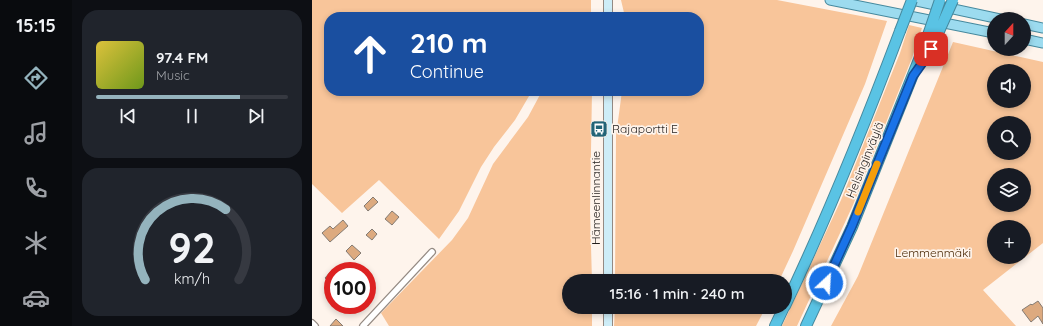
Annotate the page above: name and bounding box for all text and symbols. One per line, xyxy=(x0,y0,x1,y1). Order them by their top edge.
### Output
north arrow xyxy=(987,12,1031,56)
map controls xyxy=(987,12,1031,264)
text: 15:15 xyxy=(16,14,56,37)
text: 210 m xyxy=(410,25,488,60)
icon: ahead xyxy=(344,28,396,80)
pin xyxy=(914,32,948,66)
icon: arrive xyxy=(920,38,942,60)
text: 97.4 FM xyxy=(156,48,208,67)
text: Continue xyxy=(410,60,484,83)
icon: directions xyxy=(22,64,50,92)
button: sound xyxy=(987,64,1031,108)
text: Music xyxy=(156,67,190,83)
icon: previous xyxy=(117,105,139,127)
icon: pause xyxy=(181,105,203,127)
icon: next xyxy=(245,105,267,127)
button: search xyxy=(987,116,1031,160)
icon: music xyxy=(22,119,50,147)
bus stop icon: Rajaportti E xyxy=(589,119,609,139)
street label: Helsinginväylä xyxy=(842,120,887,200)
place label: Rajaportti E xyxy=(612,121,678,136)
street label: Hämeenlinnantie xyxy=(588,151,603,245)
button: layers xyxy=(987,168,1031,212)
icon: phone xyxy=(22,174,50,202)
button: + xyxy=(987,220,1031,264)
text: 92 xyxy=(168,221,216,273)
icon: climate xyxy=(22,229,50,257)
park label: Lemmenmäki xyxy=(895,245,971,260)
speed limit sign: 100 xyxy=(324,262,376,314)
position arrow xyxy=(805,262,847,304)
text: km/h xyxy=(174,270,210,288)
icon: car xyxy=(22,284,50,312)
text: 15:16 · 1 min · 240 m xyxy=(610,284,744,303)

